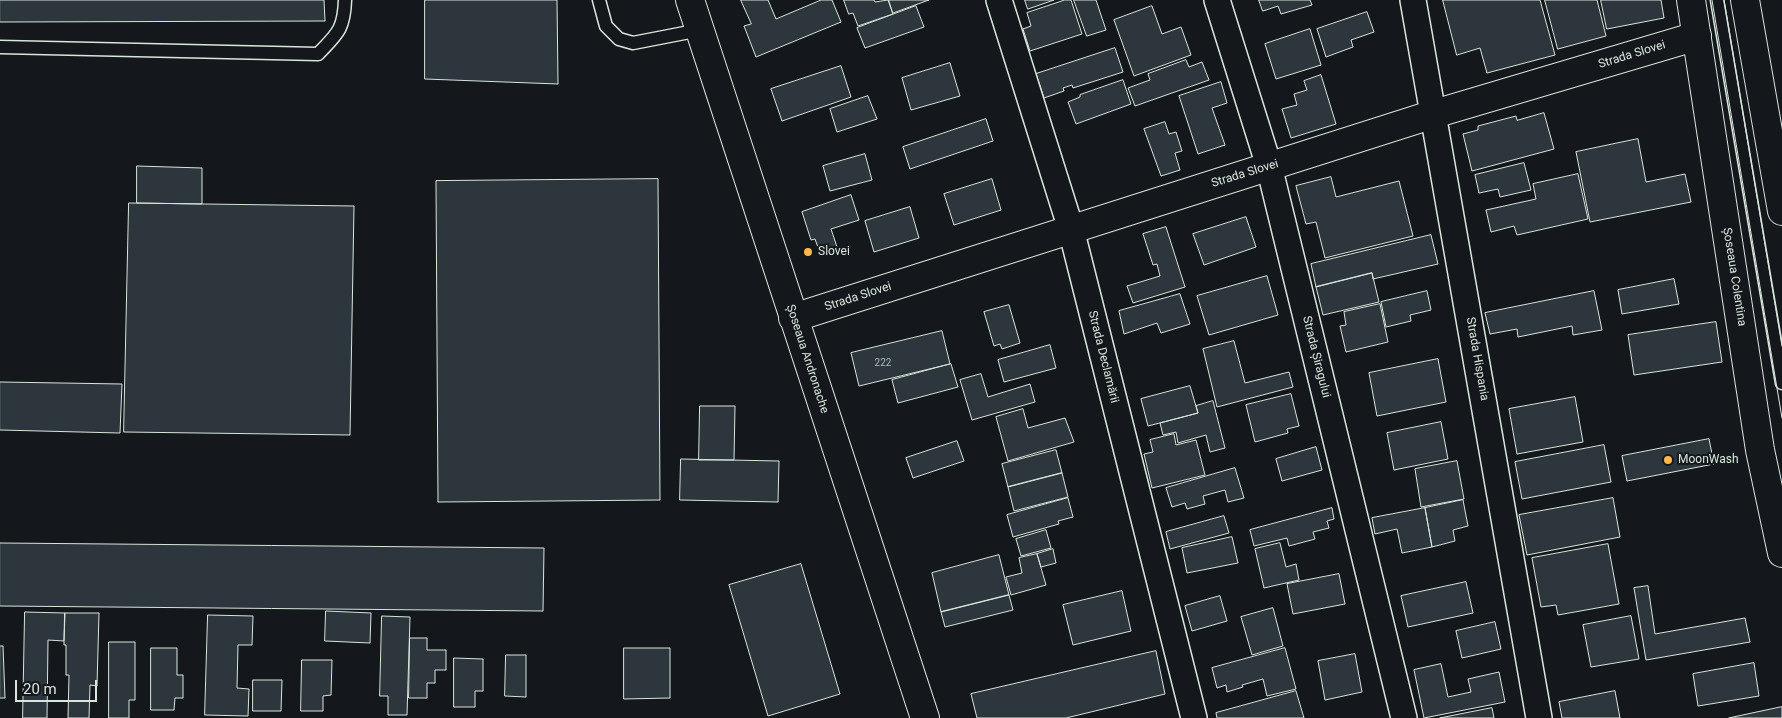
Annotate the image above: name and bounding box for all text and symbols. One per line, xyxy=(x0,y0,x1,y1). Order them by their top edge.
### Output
street label: Strada Slovei xyxy=(1597,38,1667,72)
street label: Strada Slovei xyxy=(1210,157,1280,191)
street label: Șoseaua Colentina xyxy=(1719,227,1749,327)
place label: Slovei xyxy=(818,245,850,259)
marker: Slovei xyxy=(802,246,814,258)
street label: Strada Slovei xyxy=(823,279,893,315)
street label: Șoseaua Andronache xyxy=(783,303,831,415)
street label: Strada Declamării xyxy=(1085,309,1121,405)
street label: Strada Șiragului xyxy=(1299,315,1333,399)
street label: Strada Hispania xyxy=(1463,316,1491,402)
house number: 222 xyxy=(875,357,891,369)
place label: MoonWash xyxy=(1678,453,1739,467)
marker: MoonWash xyxy=(1662,454,1674,466)
scale bar xyxy=(18,670,100,702)
text: 20 m xyxy=(23,680,57,698)

